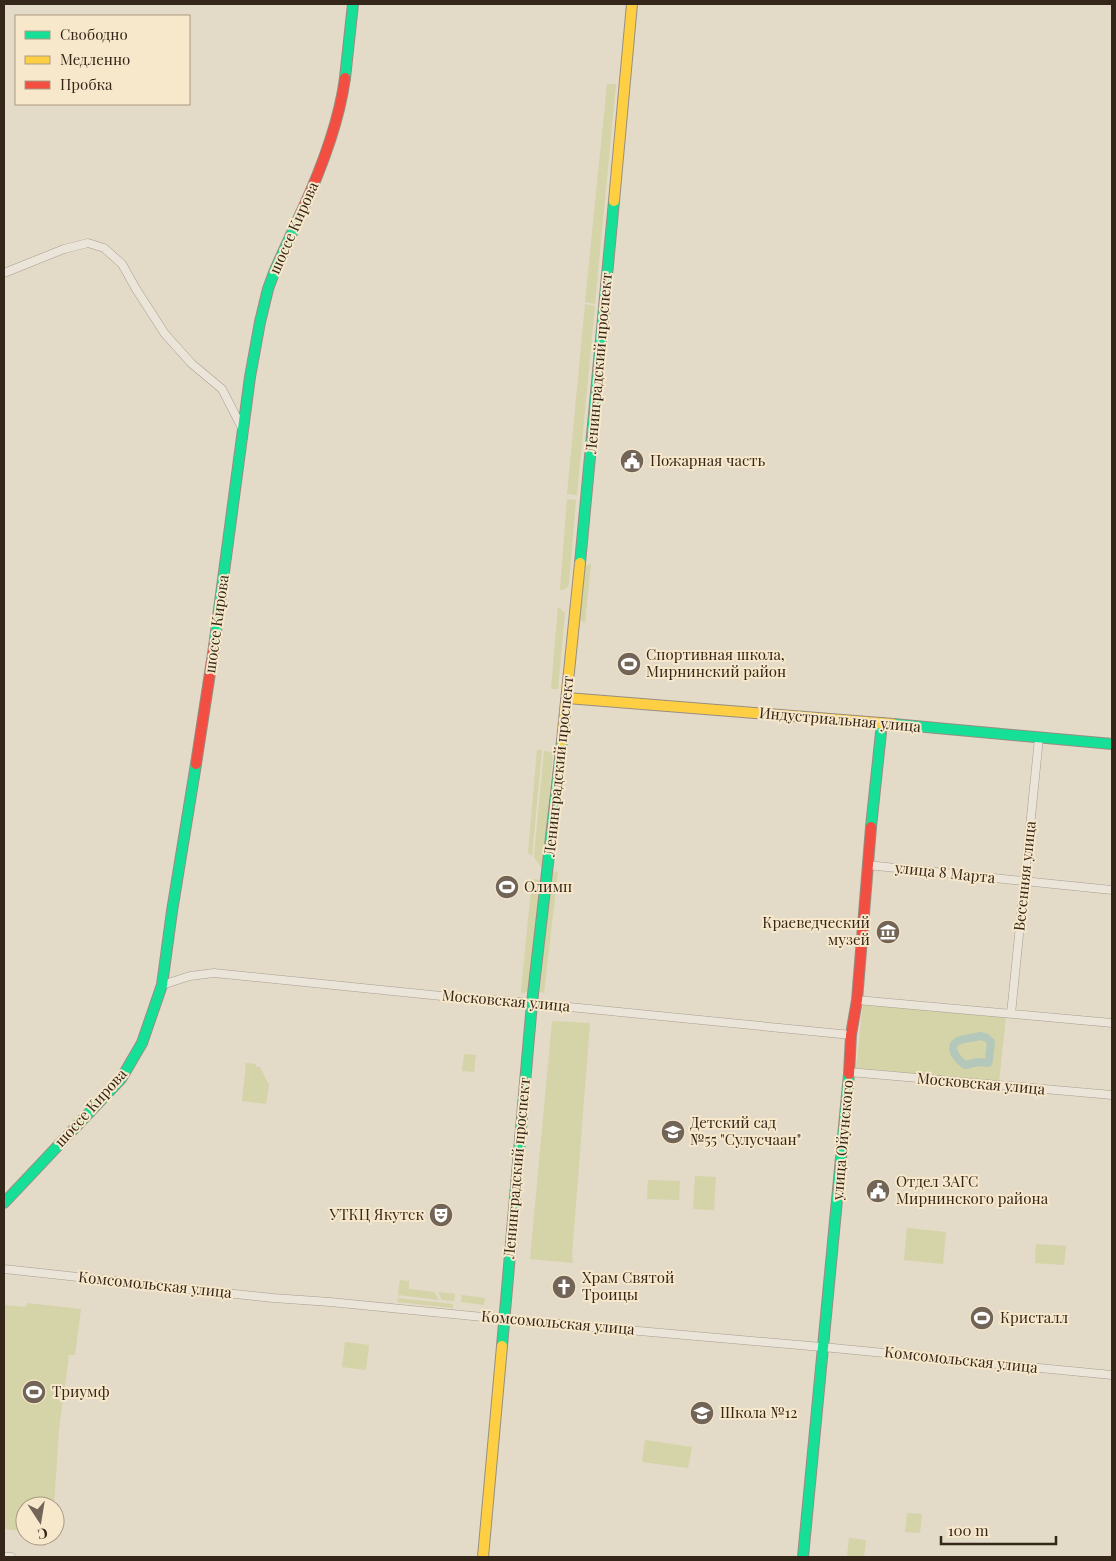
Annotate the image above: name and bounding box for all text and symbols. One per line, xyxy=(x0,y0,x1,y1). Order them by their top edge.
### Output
legend xyxy=(15,15,190,105)
text: Свободно xyxy=(60,24,128,44)
text: Медленно xyxy=(60,49,130,69)
text: Пробка xyxy=(60,74,113,94)
street label: шоссе Кирова xyxy=(264,178,323,277)
street label: Ленинградский проспект xyxy=(580,271,616,455)
public building icon: Пожарная часть xyxy=(619,448,645,474)
place label: Пожарная часть xyxy=(650,450,766,470)
street label: шоссе Кирова xyxy=(199,573,233,674)
place label: Спортивная школа, Мирнинский район xyxy=(646,644,786,681)
sports icon: Спортивная школа, Мирнинский район xyxy=(616,651,642,677)
street label: Ленинградский проспект xyxy=(538,674,577,858)
street label: Индустриальная улица xyxy=(758,702,922,736)
street label: Весенняя улица xyxy=(1008,819,1040,932)
street label: улица 8 Марта xyxy=(893,857,997,887)
sports icon: Олимп xyxy=(494,874,520,900)
place label: Олимп xyxy=(524,876,572,896)
place label: Краеведческий музей xyxy=(762,912,870,949)
museum icon: Краеведческий музей xyxy=(875,919,901,945)
street label: Московская улица xyxy=(441,984,572,1016)
street label: шоссе Кирова xyxy=(50,1063,131,1151)
street label: Московская улица xyxy=(916,1067,1047,1099)
street label: Ленинградский проспект xyxy=(498,1076,534,1260)
street label: улица Ойунского xyxy=(827,1079,857,1202)
place label: Детский сад №55 "Сулусчаан" xyxy=(690,1112,801,1149)
school or university icon: Детский сад №55 "Сулусчаан" xyxy=(660,1119,686,1145)
place label: Отдел ЗАГС Мирнинского района xyxy=(896,1171,1049,1208)
public building icon: Отдел ЗАГС Мирнинского района xyxy=(865,1178,891,1204)
theatre icon: УТКЦ Якутск xyxy=(428,1202,454,1228)
place label: УТКЦ Якутск xyxy=(328,1204,424,1224)
street label: Комсомольская улица xyxy=(77,1266,233,1302)
place label: Храм Святой Троицы xyxy=(582,1267,674,1304)
church icon: Храм Святой Троицы xyxy=(551,1274,577,1300)
street label: Комсомольская улица xyxy=(480,1305,636,1339)
sports icon: Кристалл xyxy=(969,1305,995,1331)
place label: Кристалл xyxy=(1000,1307,1069,1327)
street label: Комсомольская улица xyxy=(883,1341,1039,1377)
sports icon: Триумф xyxy=(21,1379,47,1405)
place label: Триумф xyxy=(52,1381,110,1401)
school or university icon: Школа №12 xyxy=(689,1400,715,1426)
place label: Школа №12 xyxy=(720,1402,798,1422)
north arrow xyxy=(15,1496,65,1546)
scale bar xyxy=(941,1514,1056,1546)
text: 100 m xyxy=(948,1520,989,1540)
text: С xyxy=(36,1524,50,1545)

